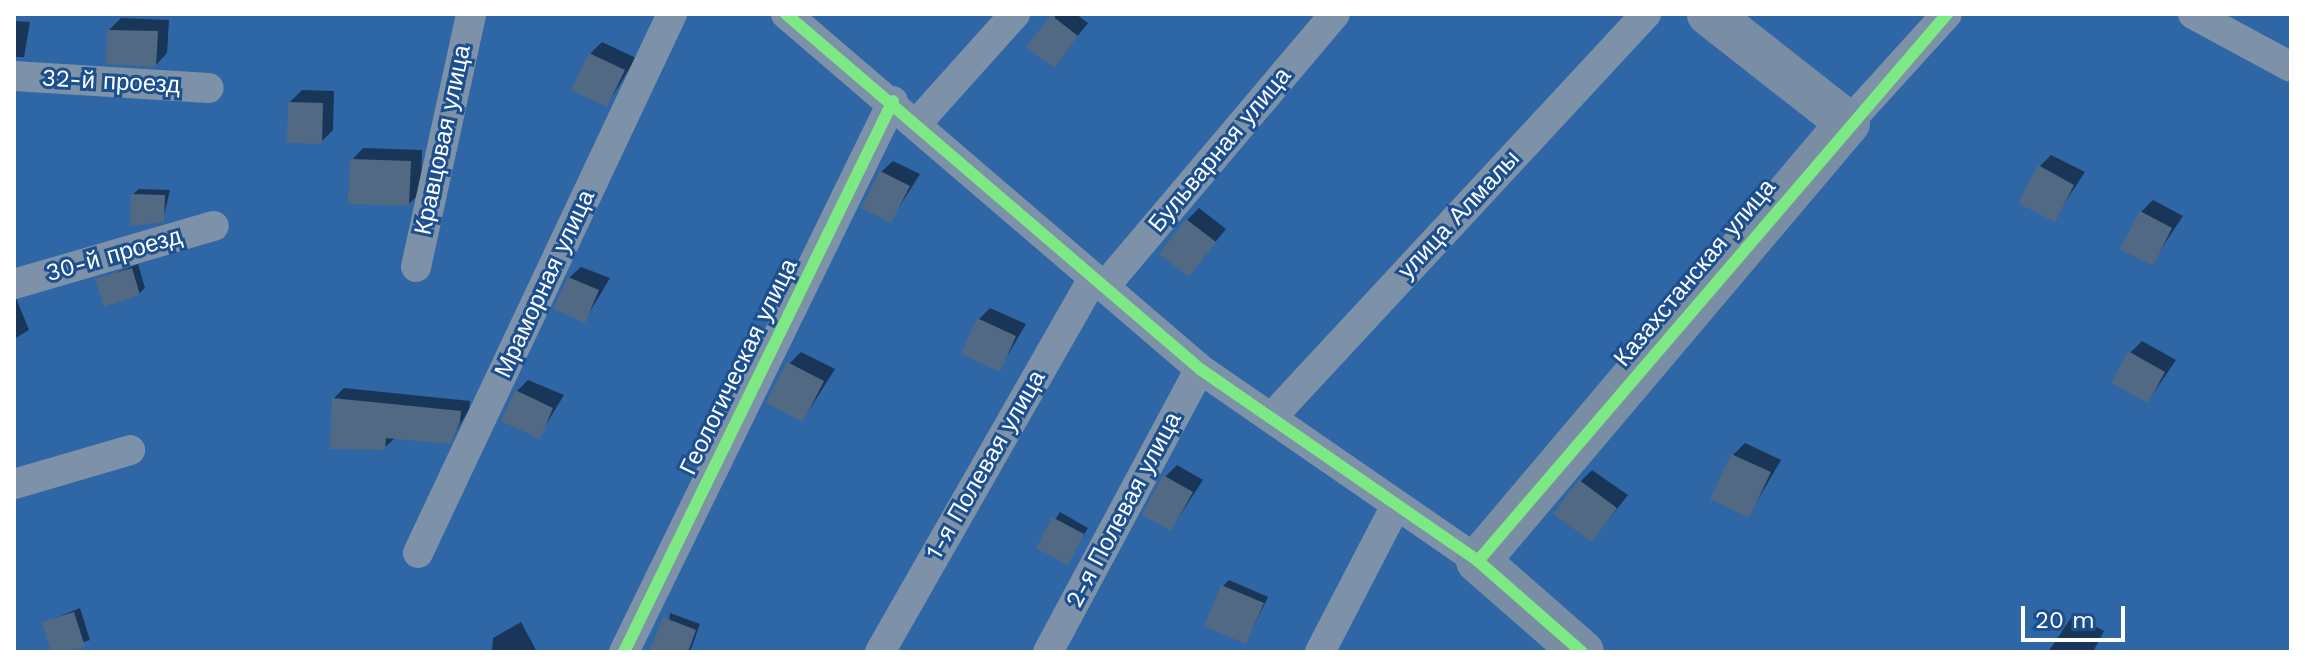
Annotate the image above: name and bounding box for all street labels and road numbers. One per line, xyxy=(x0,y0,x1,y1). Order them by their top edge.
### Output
street label: Кравцовая улица xyxy=(409,43,477,237)
street label: Бульварная улица xyxy=(1143,62,1297,238)
street label: 32-й проезд xyxy=(41,64,181,100)
street label: улица Алмалы xyxy=(1392,145,1526,285)
street label: Казахстанская улица xyxy=(1608,173,1782,373)
street label: Мраморная улица xyxy=(489,186,601,382)
street label: 30-й проезд xyxy=(43,222,185,288)
street label: Геологическая улица xyxy=(674,254,804,480)
street label: 1-я Полевая улица xyxy=(920,365,1052,565)
street label: 2-я Полевая улица xyxy=(1060,407,1188,613)

